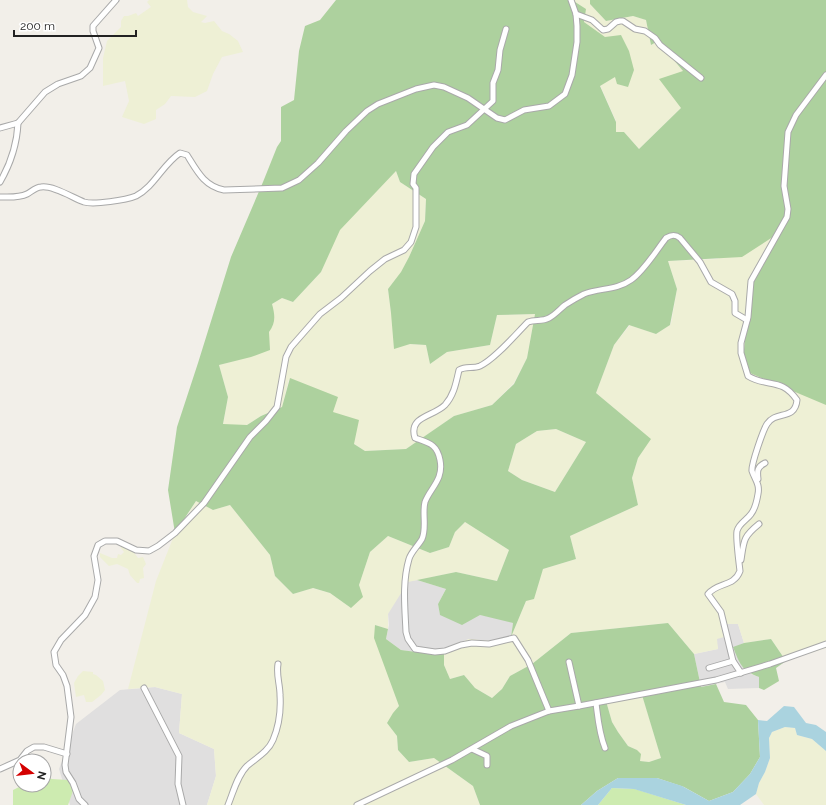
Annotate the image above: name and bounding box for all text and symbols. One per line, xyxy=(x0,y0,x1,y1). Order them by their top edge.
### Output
scale bar xyxy=(14,12,136,38)
text: 200 m xyxy=(20,19,55,33)
north arrow xyxy=(12,753,52,793)
text: N xyxy=(34,770,49,781)

